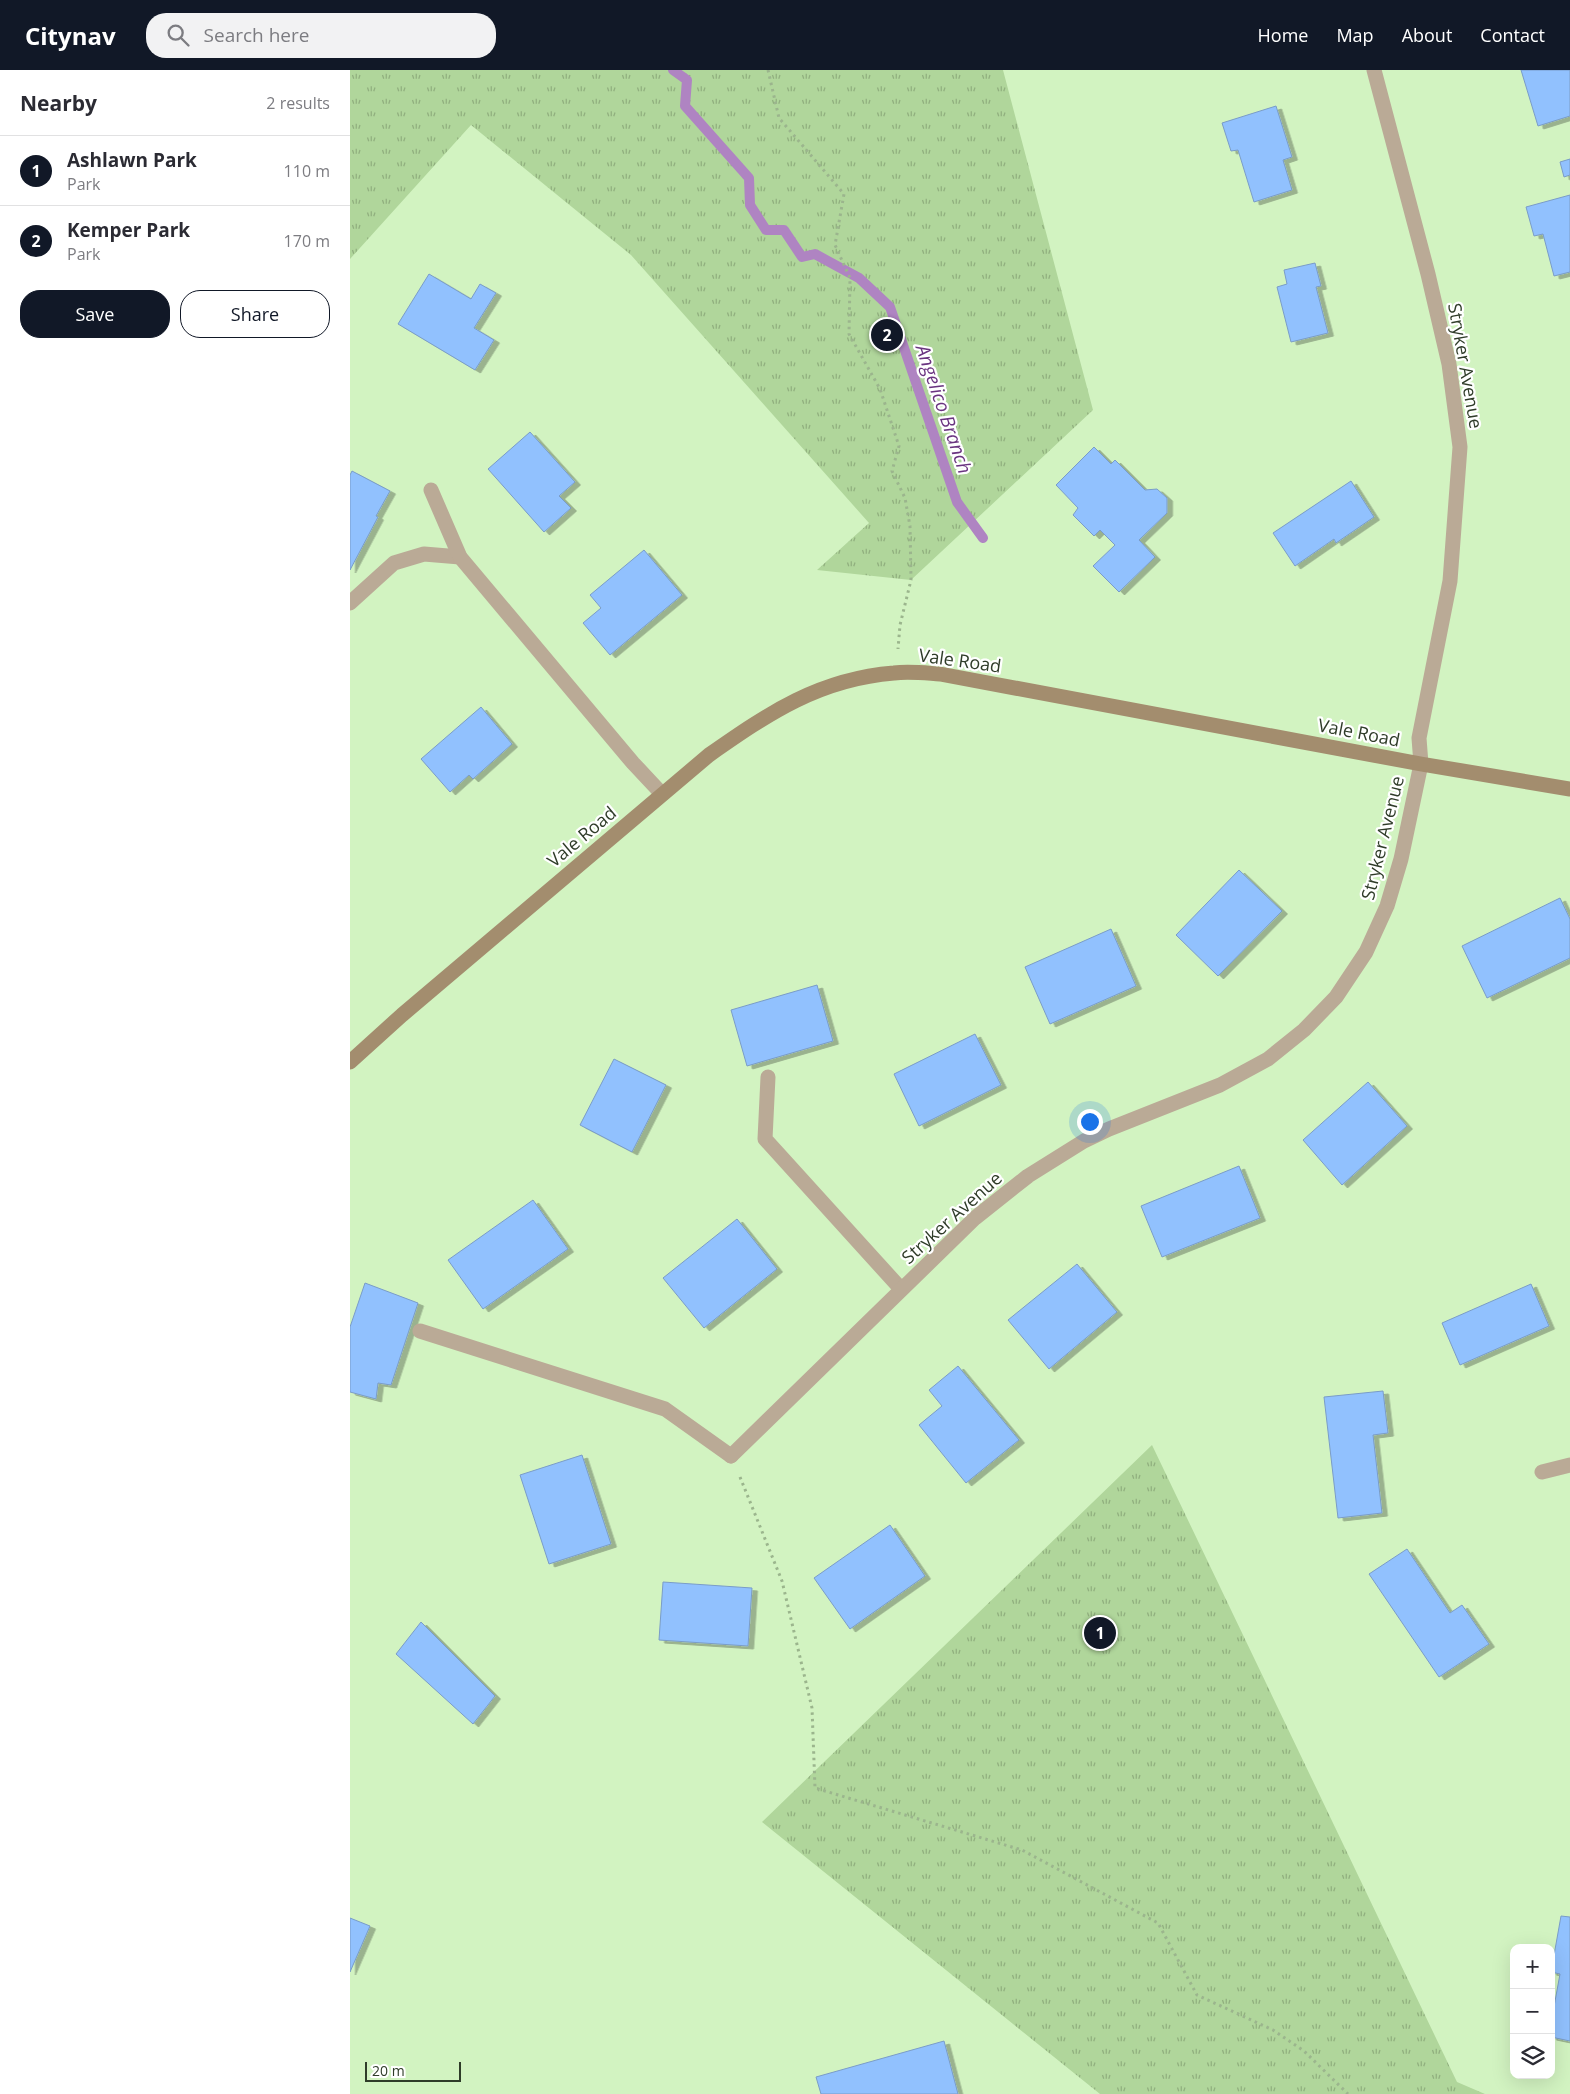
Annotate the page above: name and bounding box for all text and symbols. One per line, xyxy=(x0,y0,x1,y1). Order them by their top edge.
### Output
search box xyxy=(146,13,496,58)
text: Citynav xyxy=(25,19,116,52)
icon: search xyxy=(164,21,192,49)
text: Search here xyxy=(204,22,309,48)
text: Home xyxy=(1258,23,1308,47)
text: Map xyxy=(1336,23,1374,47)
text: About xyxy=(1402,23,1452,47)
text: Contact xyxy=(1480,23,1545,47)
text: Nearby xyxy=(20,89,97,117)
text: 2 results xyxy=(266,92,330,114)
text: Ashlawn Park xyxy=(67,147,197,173)
text: 1 xyxy=(31,160,41,182)
text: 110 m xyxy=(284,160,330,182)
text: Park xyxy=(67,173,100,195)
text: Kemper Park xyxy=(67,217,190,243)
text: 2 xyxy=(31,230,41,252)
text: 170 m xyxy=(284,230,330,252)
text: Park xyxy=(67,243,100,265)
button: Save xyxy=(20,290,170,338)
button: Share xyxy=(180,290,330,338)
street label: Stryker Avenue xyxy=(1443,301,1489,430)
pin: 2 xyxy=(871,316,903,354)
water label: Angelico Branch xyxy=(909,339,978,477)
street label: Vale Road xyxy=(917,642,1003,678)
street label: Vale Road xyxy=(1316,712,1402,752)
street label: Stryker Avenue xyxy=(1355,773,1409,902)
street label: Vale Road xyxy=(542,800,621,872)
your location xyxy=(1077,1109,1103,1135)
street label: Stryker Avenue xyxy=(896,1166,1007,1269)
pin: 1 xyxy=(1084,1614,1116,1652)
map controls xyxy=(1510,1944,1555,2079)
button: + xyxy=(1510,1944,1555,1989)
button: − xyxy=(1510,1989,1555,2034)
button: layers xyxy=(1510,2034,1555,2079)
scale bar xyxy=(365,2059,461,2082)
text: 20 m xyxy=(372,2061,405,2080)

